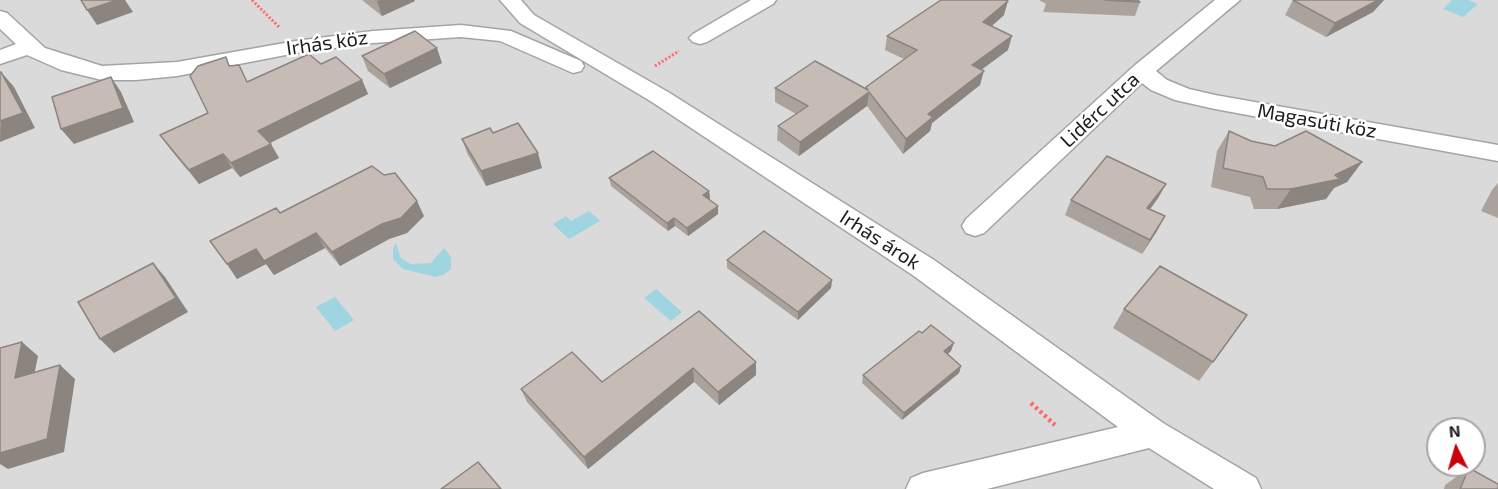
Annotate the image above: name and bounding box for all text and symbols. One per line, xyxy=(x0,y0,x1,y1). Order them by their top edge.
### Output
street label: Irhás köz xyxy=(285,25,369,61)
street label: Lidérc utca xyxy=(1056,67,1144,153)
street label: Magasúti köz xyxy=(1256,99,1378,143)
street label: Irhás árok xyxy=(835,205,925,275)
north arrow xyxy=(1426,417,1486,477)
text: N xyxy=(1448,421,1461,441)

